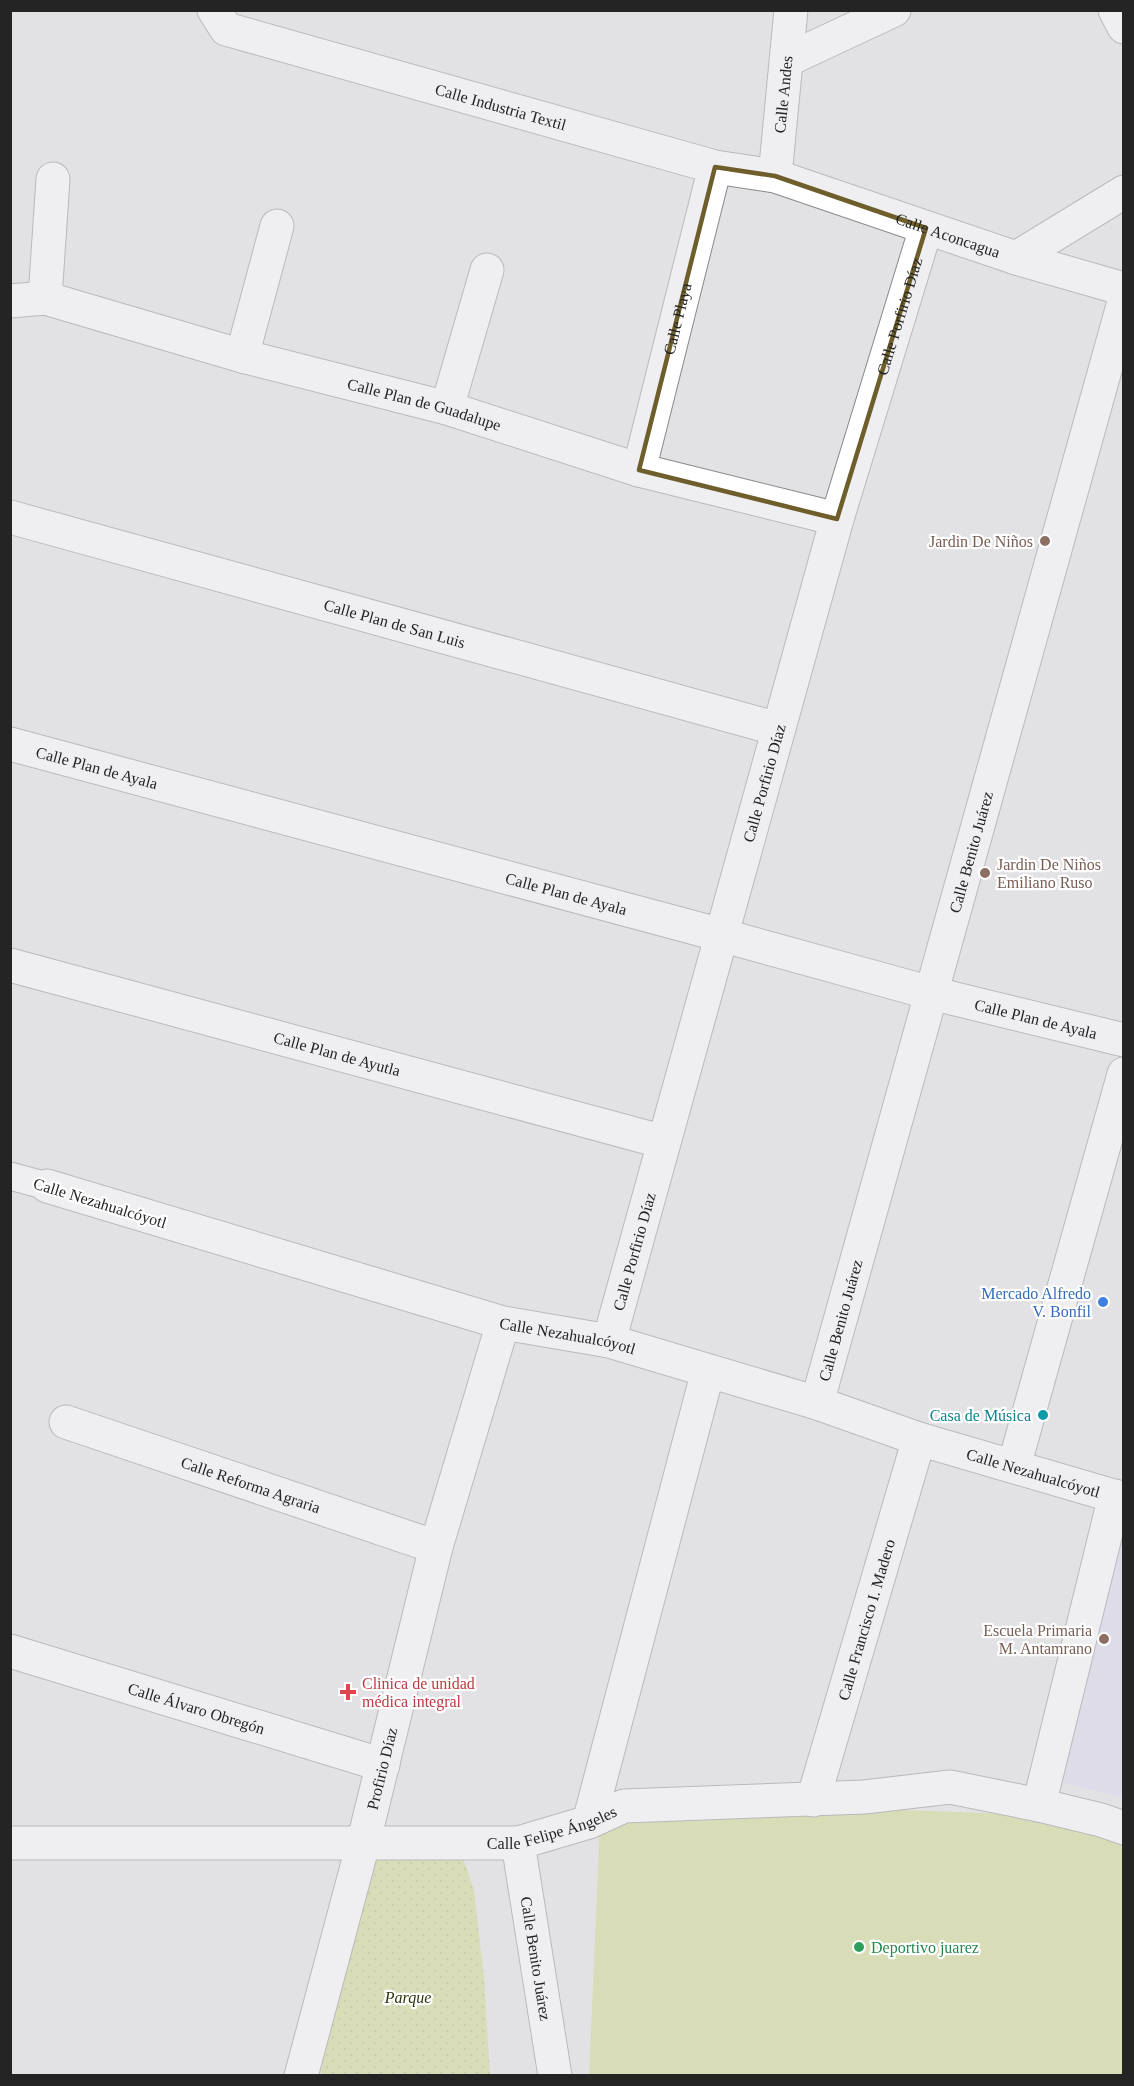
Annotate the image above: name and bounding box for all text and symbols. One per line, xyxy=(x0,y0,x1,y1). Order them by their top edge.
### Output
street label: Calle Andes xyxy=(771,55,795,134)
street label: Calle Industria Textil xyxy=(433,80,569,133)
street label: Calle Aconcagua xyxy=(894,209,1002,260)
street label: Calle Porfirio Díaz xyxy=(873,256,925,377)
street label: Calle Playa xyxy=(660,281,694,356)
street label: Calle Plan de Guadalupe xyxy=(346,375,503,433)
place label: Jardin De Niños xyxy=(929,533,1033,550)
marker: Jardin De Niños xyxy=(1038,534,1052,548)
street label: Calle Plan de San Luis xyxy=(322,596,467,651)
street label: Calle Porfirio Díaz xyxy=(739,722,788,844)
street label: Calle Plan de Ayala xyxy=(34,743,160,792)
street label: Calle Benito Juárez xyxy=(946,789,996,915)
place label: Jardin De Niños Emiliano Ruso xyxy=(997,856,1101,891)
marker: Jardin De Niños Emiliano Ruso xyxy=(978,866,992,880)
street label: Calle Plan de Ayala xyxy=(504,869,629,918)
street label: Calle Plan de Ayala xyxy=(973,995,1099,1042)
street label: Calle Plan de Ayutla xyxy=(272,1028,402,1079)
street label: Calle Nezahualcóyotl xyxy=(31,1175,169,1232)
street label: Calle Porfirio Díaz xyxy=(609,1190,658,1312)
street label: Calle Benito Juárez xyxy=(815,1257,865,1383)
place label: Mercado Alfredo V. Bonfil xyxy=(981,1285,1092,1320)
marker: Mercado Alfredo V. Bonfil xyxy=(1096,1295,1110,1309)
street label: Calle Nezahualcóyotl xyxy=(498,1314,638,1357)
place label: Casa de Música xyxy=(930,1407,1031,1424)
marker: Casa de Música xyxy=(1036,1408,1050,1422)
street label: Calle Nezahualcóyotl xyxy=(965,1445,1103,1500)
street label: Calle Reforma Agraria xyxy=(179,1453,323,1516)
street label: Calle Francisco I. Madero xyxy=(834,1537,898,1702)
place label: Escuela Primaria M. Antamrano xyxy=(983,1622,1092,1657)
marker: Escuela Primaria M. Antamrano xyxy=(1097,1632,1111,1646)
place label: Clinica de unidad médica integral xyxy=(362,1675,475,1711)
street label: Calle Álvaro Obregón xyxy=(126,1679,267,1737)
marker: Clinica de unidad médica integral xyxy=(339,1683,357,1701)
street label: Profirio Díaz xyxy=(363,1726,400,1811)
street label: Calle Felipe Ángeles xyxy=(487,1802,619,1852)
street label: Calle Benito Juárez xyxy=(518,1895,555,2022)
place label: Deportivo juarez xyxy=(871,1939,979,1957)
marker: Deportivo juarez xyxy=(852,1940,866,1954)
park label: Parque xyxy=(384,1989,431,2007)

